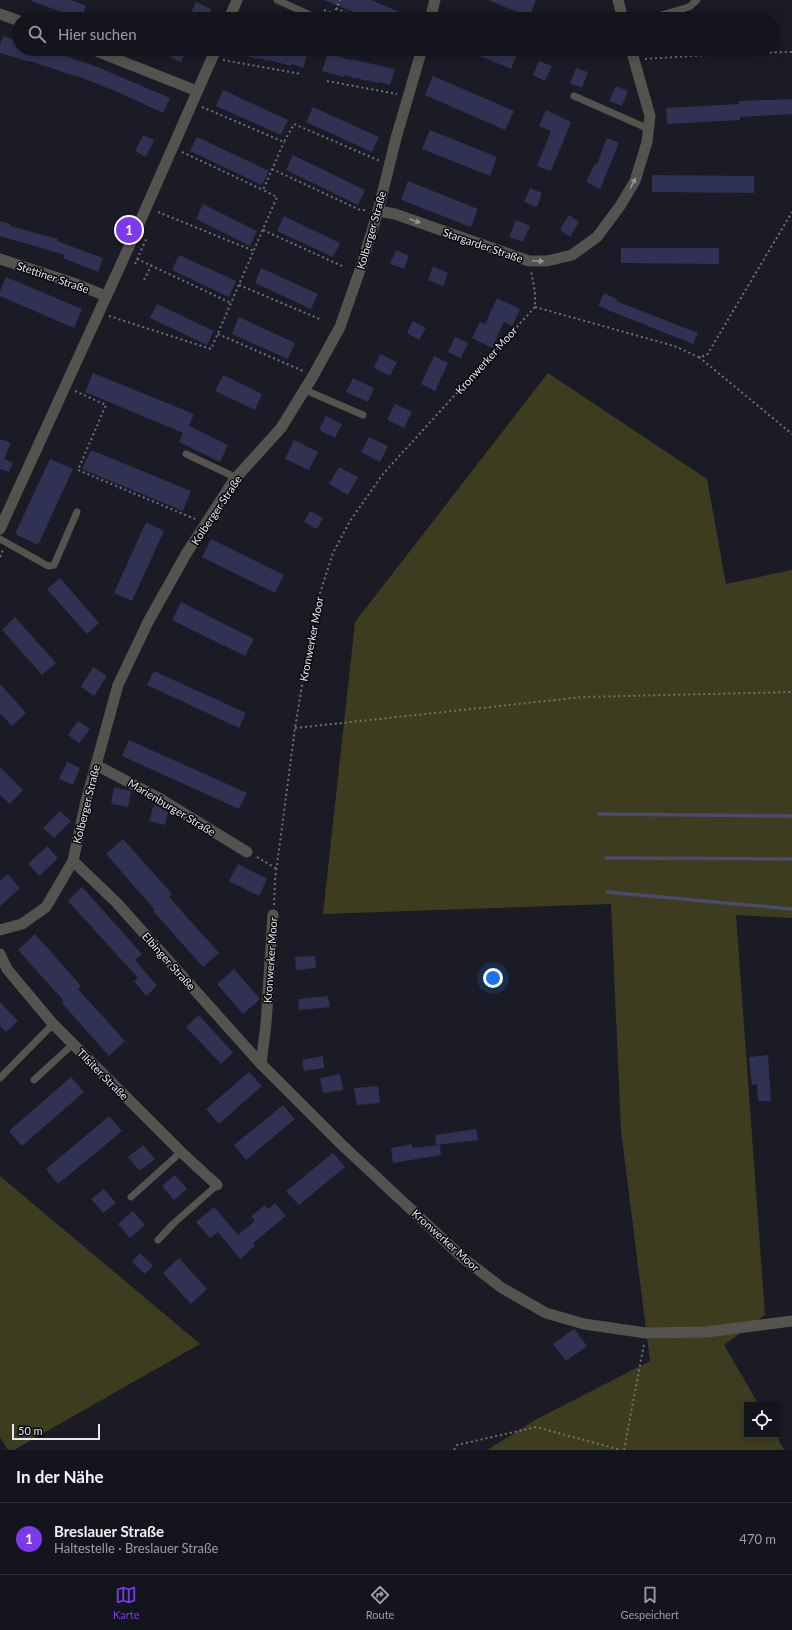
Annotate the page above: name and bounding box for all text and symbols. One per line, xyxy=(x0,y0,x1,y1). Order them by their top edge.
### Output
search box xyxy=(12,12,780,56)
icon: search xyxy=(26,23,48,45)
text: Hier suchen xyxy=(58,25,137,43)
one-way arrow xyxy=(630,178,636,189)
street label: Kolberger Straße xyxy=(354,189,388,271)
pin: 1 xyxy=(116,215,142,245)
one-way arrow xyxy=(409,219,421,225)
street label: Stargarder Straße xyxy=(441,225,525,265)
one-way arrow xyxy=(532,258,545,264)
street label: Stettiner Straße xyxy=(15,259,91,295)
street label: Kronwerker Moor xyxy=(452,324,520,396)
street label: Kolberger Straße xyxy=(188,473,244,547)
street label: Kronwerker Moor xyxy=(296,596,326,682)
street label: Kolberger Straße xyxy=(70,763,102,845)
street label: Marienburger Straße xyxy=(126,776,218,838)
street label: Kronwerker Moor xyxy=(261,917,279,1003)
street label: Elbinger Straße xyxy=(140,929,198,993)
your location xyxy=(483,968,503,988)
street label: Tilsiter Straße xyxy=(75,1046,131,1102)
street label: Kronwerker Moor xyxy=(410,1206,482,1274)
map controls xyxy=(744,1402,780,1438)
button: locate xyxy=(744,1402,780,1438)
scale bar xyxy=(12,1422,100,1441)
text: 50 m xyxy=(18,1424,43,1437)
text: In der Nähe xyxy=(16,1466,104,1487)
text: Breslauer Straße xyxy=(54,1522,164,1540)
text: 1 xyxy=(25,1531,33,1547)
text: 470 m xyxy=(739,1531,776,1547)
text: Haltestelle · Breslauer Straße xyxy=(54,1540,218,1556)
tab: Karte xyxy=(113,1584,140,1621)
tab: Route xyxy=(366,1584,394,1621)
tab: Gespeichert xyxy=(621,1584,679,1621)

